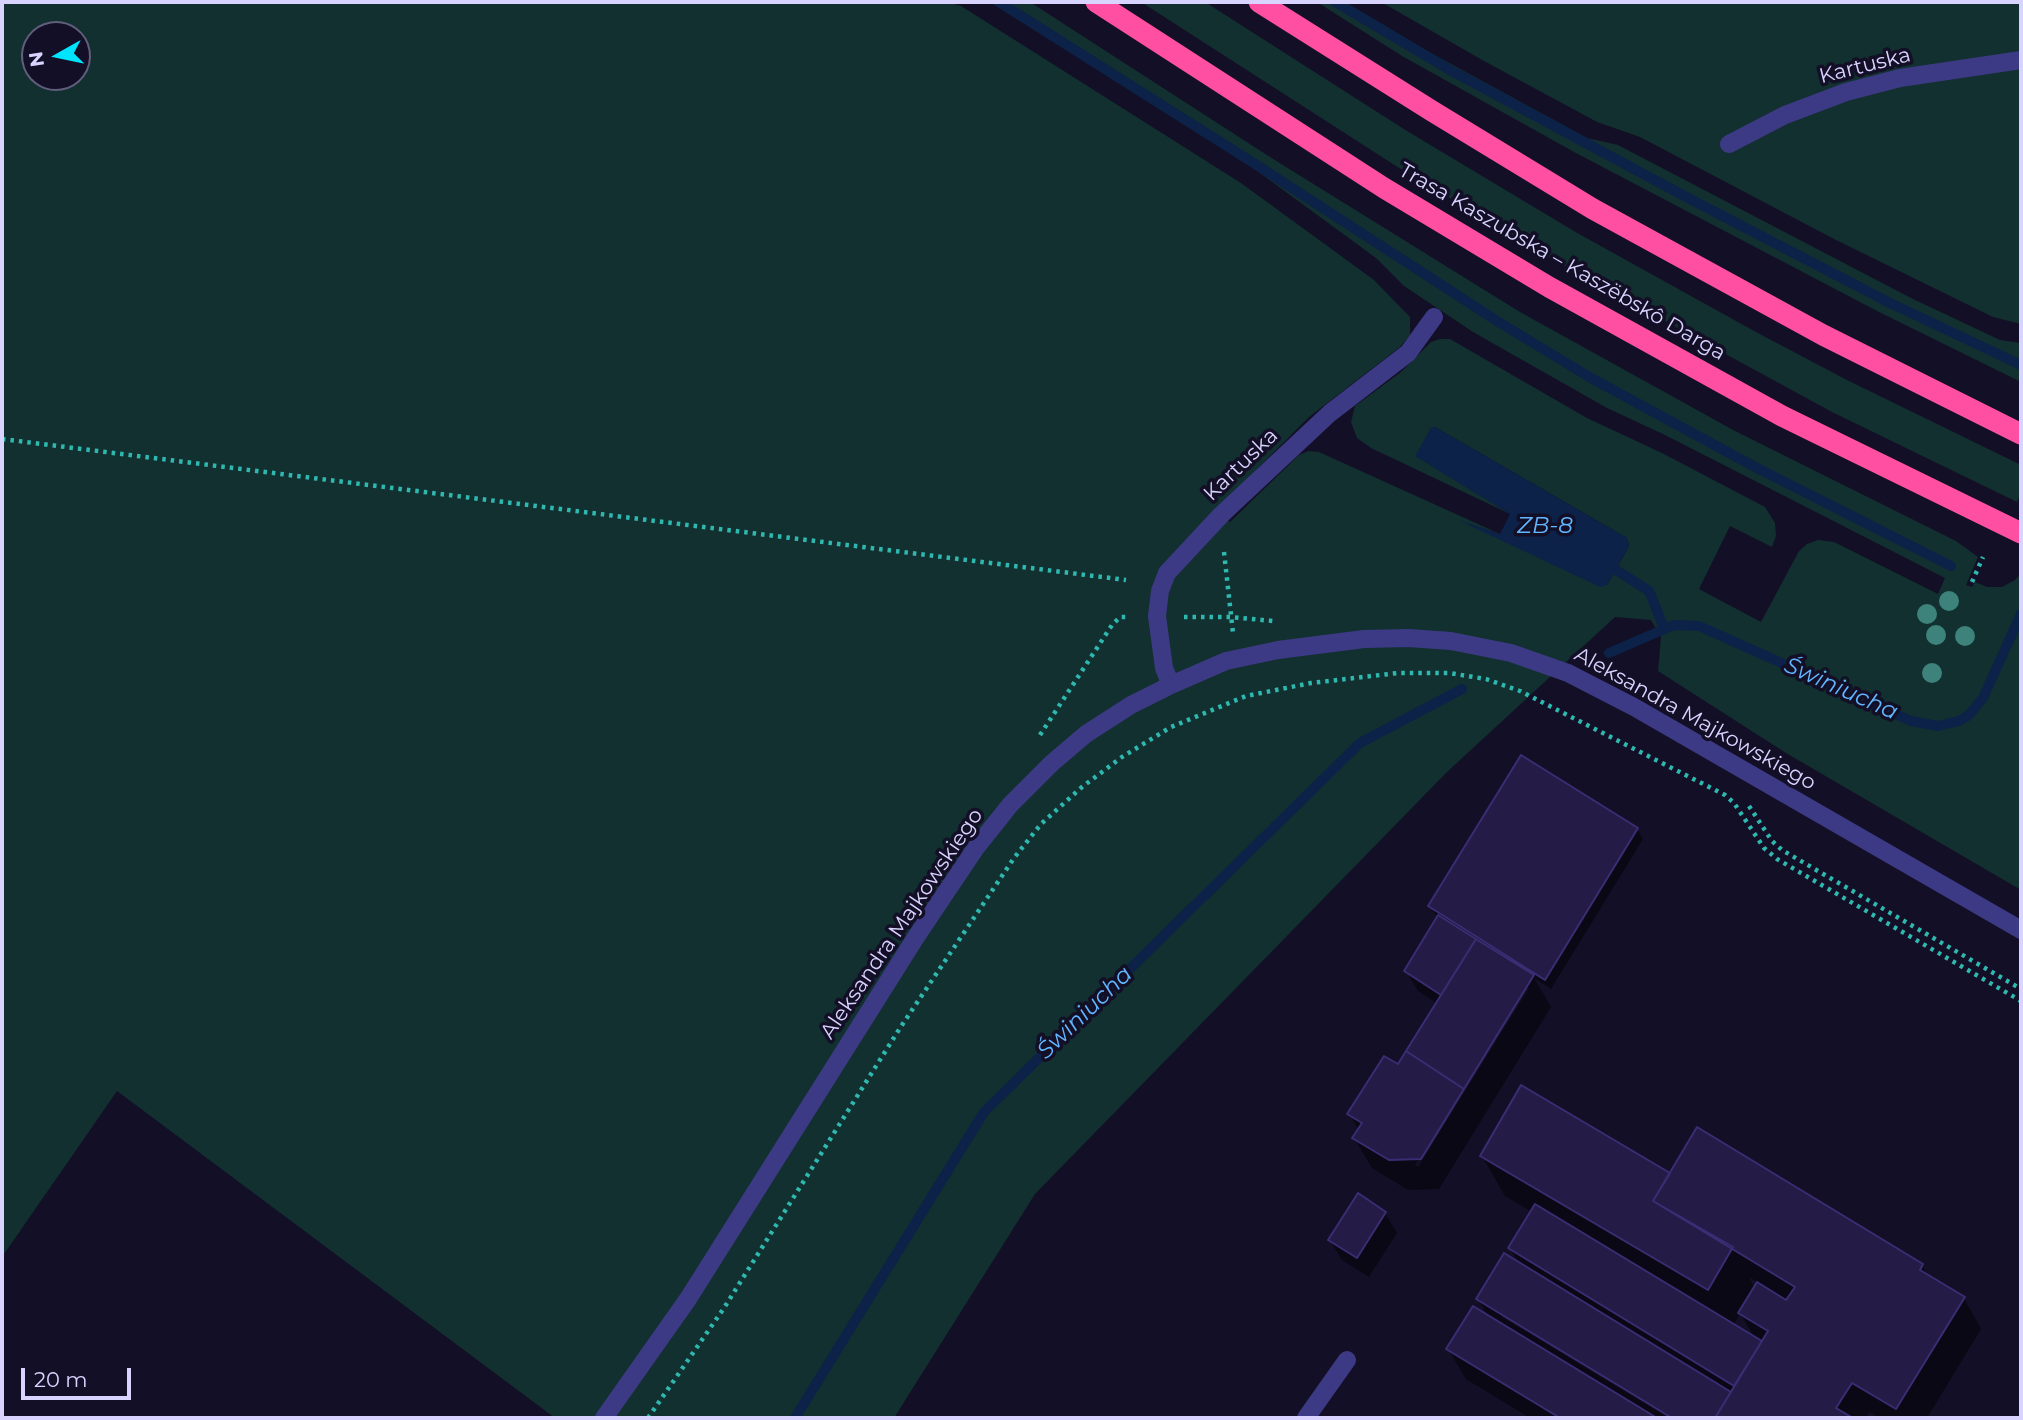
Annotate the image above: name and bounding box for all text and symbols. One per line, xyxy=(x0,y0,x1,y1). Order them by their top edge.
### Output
north arrow xyxy=(21,21,91,91)
street label: Kartuska xyxy=(1817,42,1913,90)
text: N xyxy=(24,50,49,68)
street label: Trasa Kaszubska – Kaszëbskô Darga xyxy=(1394,158,1730,366)
street label: Kartuska xyxy=(1199,423,1283,507)
water label: ZB-8 xyxy=(1517,512,1573,540)
street label: Aleksandra Majkowskiego xyxy=(1570,642,1820,796)
water label: Świniucha xyxy=(1780,652,1902,726)
street label: Aleksandra Majkowskiego xyxy=(815,804,989,1044)
water label: Świniucha xyxy=(1032,961,1138,1065)
scale bar xyxy=(24,1354,135,1398)
text: 20 m xyxy=(34,1367,88,1392)

